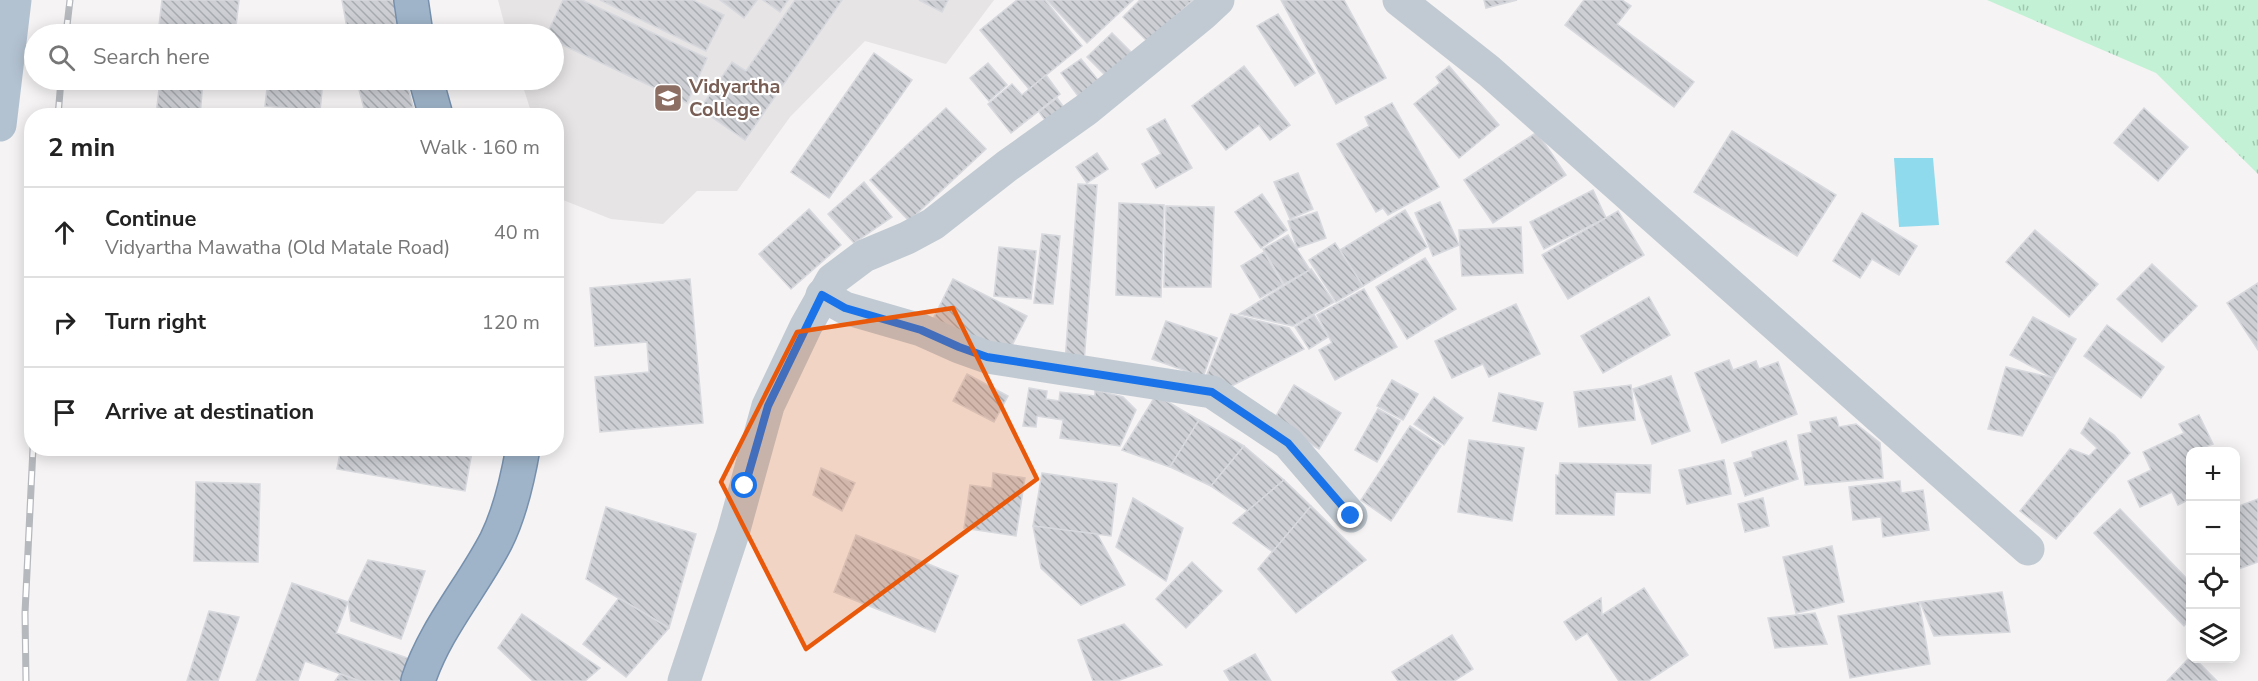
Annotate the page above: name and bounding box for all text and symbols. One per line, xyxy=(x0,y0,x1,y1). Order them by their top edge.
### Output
search box xyxy=(24,24,564,90)
icon: search xyxy=(45,41,78,74)
text: Search here xyxy=(93,42,210,72)
place label: Vidyartha College xyxy=(688,73,780,123)
school or university icon: Vidyartha College xyxy=(652,82,684,114)
text: 2 min xyxy=(48,130,115,165)
text: Walk · 160 m xyxy=(420,134,540,161)
text: Continue xyxy=(105,204,196,234)
icon: ahead xyxy=(48,216,81,249)
text: 40 m xyxy=(494,219,540,246)
text: Vidyartha Mawatha (Old Matale Road) xyxy=(105,234,450,261)
icon: right xyxy=(48,306,81,339)
text: Turn right xyxy=(105,307,206,337)
text: 120 m xyxy=(482,309,540,336)
icon: arrive xyxy=(48,396,81,429)
text: Arrive at destination xyxy=(105,397,314,427)
map controls xyxy=(2186,447,2240,663)
button: + xyxy=(2186,447,2240,501)
route start xyxy=(731,472,757,498)
button: − xyxy=(2186,501,2240,555)
route end xyxy=(1337,502,1363,528)
button: locate xyxy=(2186,555,2240,609)
button: layers xyxy=(2186,609,2240,663)

